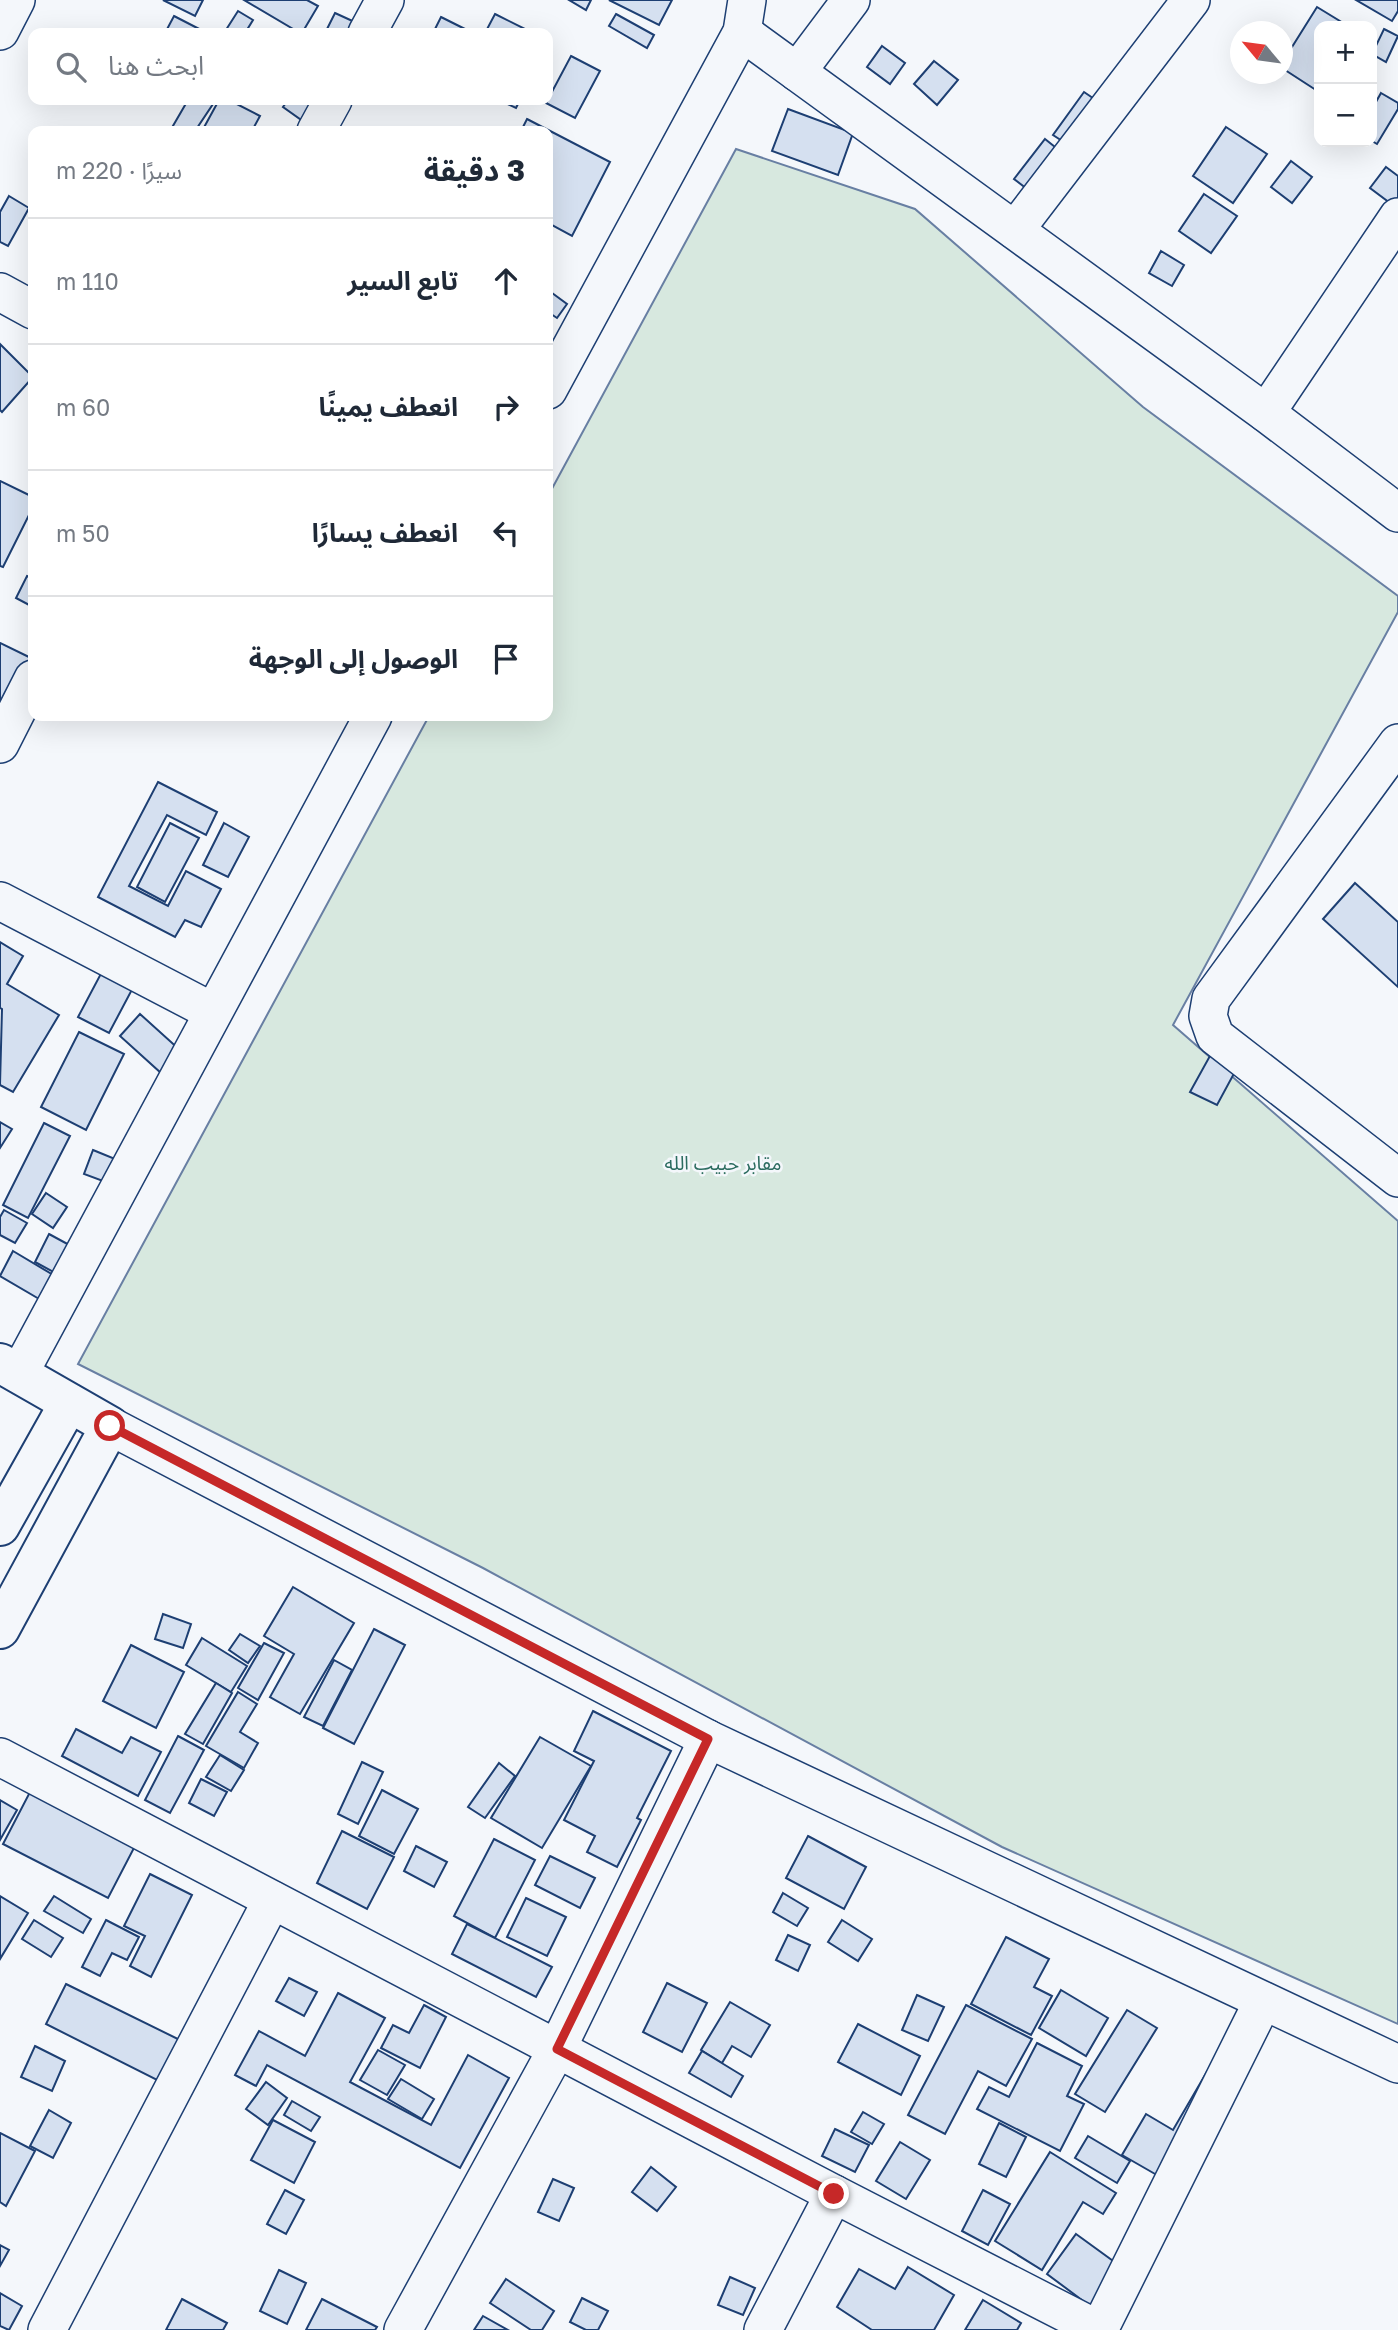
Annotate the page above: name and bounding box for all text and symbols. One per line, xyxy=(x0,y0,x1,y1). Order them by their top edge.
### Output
north arrow xyxy=(1230,21,1293,84)
map controls xyxy=(1314,21,1377,147)
button: + xyxy=(1314,21,1377,84)
search box xyxy=(28,28,553,105)
icon: search xyxy=(52,48,90,86)
text: ابحث هنا xyxy=(108,50,204,81)
button: − xyxy=(1314,84,1377,147)
text: 3 دقيقة xyxy=(424,152,525,188)
text: سيرًا · 220 m xyxy=(56,156,182,184)
icon: ahead xyxy=(487,262,525,300)
text: تابع السير xyxy=(347,265,458,296)
text: 110 m xyxy=(56,267,119,295)
icon: right xyxy=(487,388,525,426)
text: انعطف يمينًا xyxy=(319,391,458,422)
text: 60 m xyxy=(56,393,110,421)
icon: left xyxy=(487,514,525,552)
text: انعطف يسارًا xyxy=(312,517,458,548)
text: 50 m xyxy=(56,519,110,547)
icon: arrive xyxy=(487,640,525,678)
text: الوصول إلى الوجهة xyxy=(249,643,458,674)
park label: مقابر حبيب الله xyxy=(664,1151,782,1175)
route start xyxy=(94,1410,125,1441)
route end xyxy=(818,2178,849,2209)

